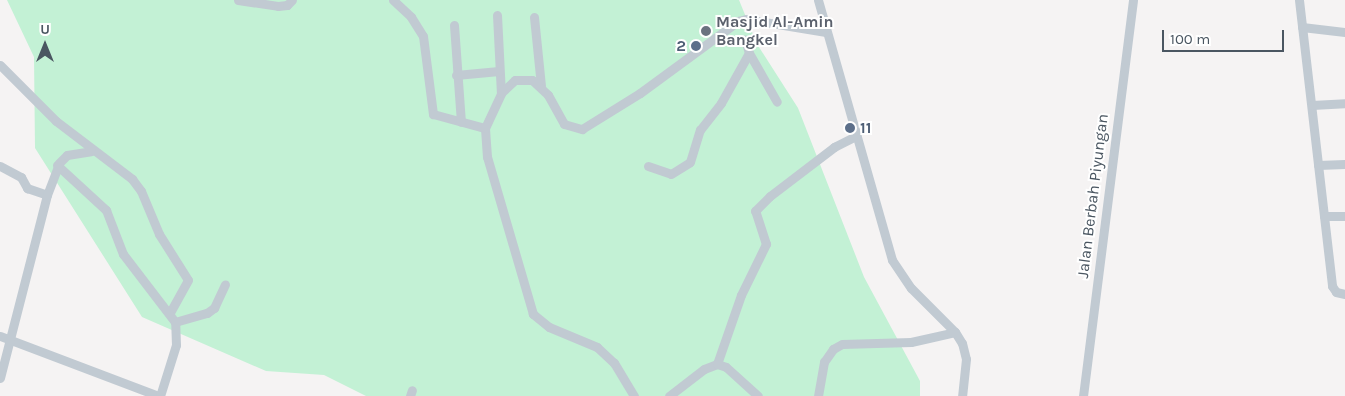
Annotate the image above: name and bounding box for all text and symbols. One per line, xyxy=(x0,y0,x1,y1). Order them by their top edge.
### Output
place label: Masjid Al-Amin Bangkel xyxy=(716,12,834,50)
north arrow xyxy=(20,20,70,70)
scale bar xyxy=(1165,20,1288,52)
text: U xyxy=(40,21,50,38)
marker: Masjid Al-Amin Bangkel xyxy=(700,25,712,37)
text: 100 m xyxy=(1170,30,1210,48)
place label: 2 xyxy=(676,36,686,56)
marker: 2 xyxy=(690,40,702,52)
street label: Jalan Berbah Piyungan xyxy=(1073,113,1113,279)
place label: 11 xyxy=(860,118,871,138)
marker: 11 xyxy=(844,122,856,134)

